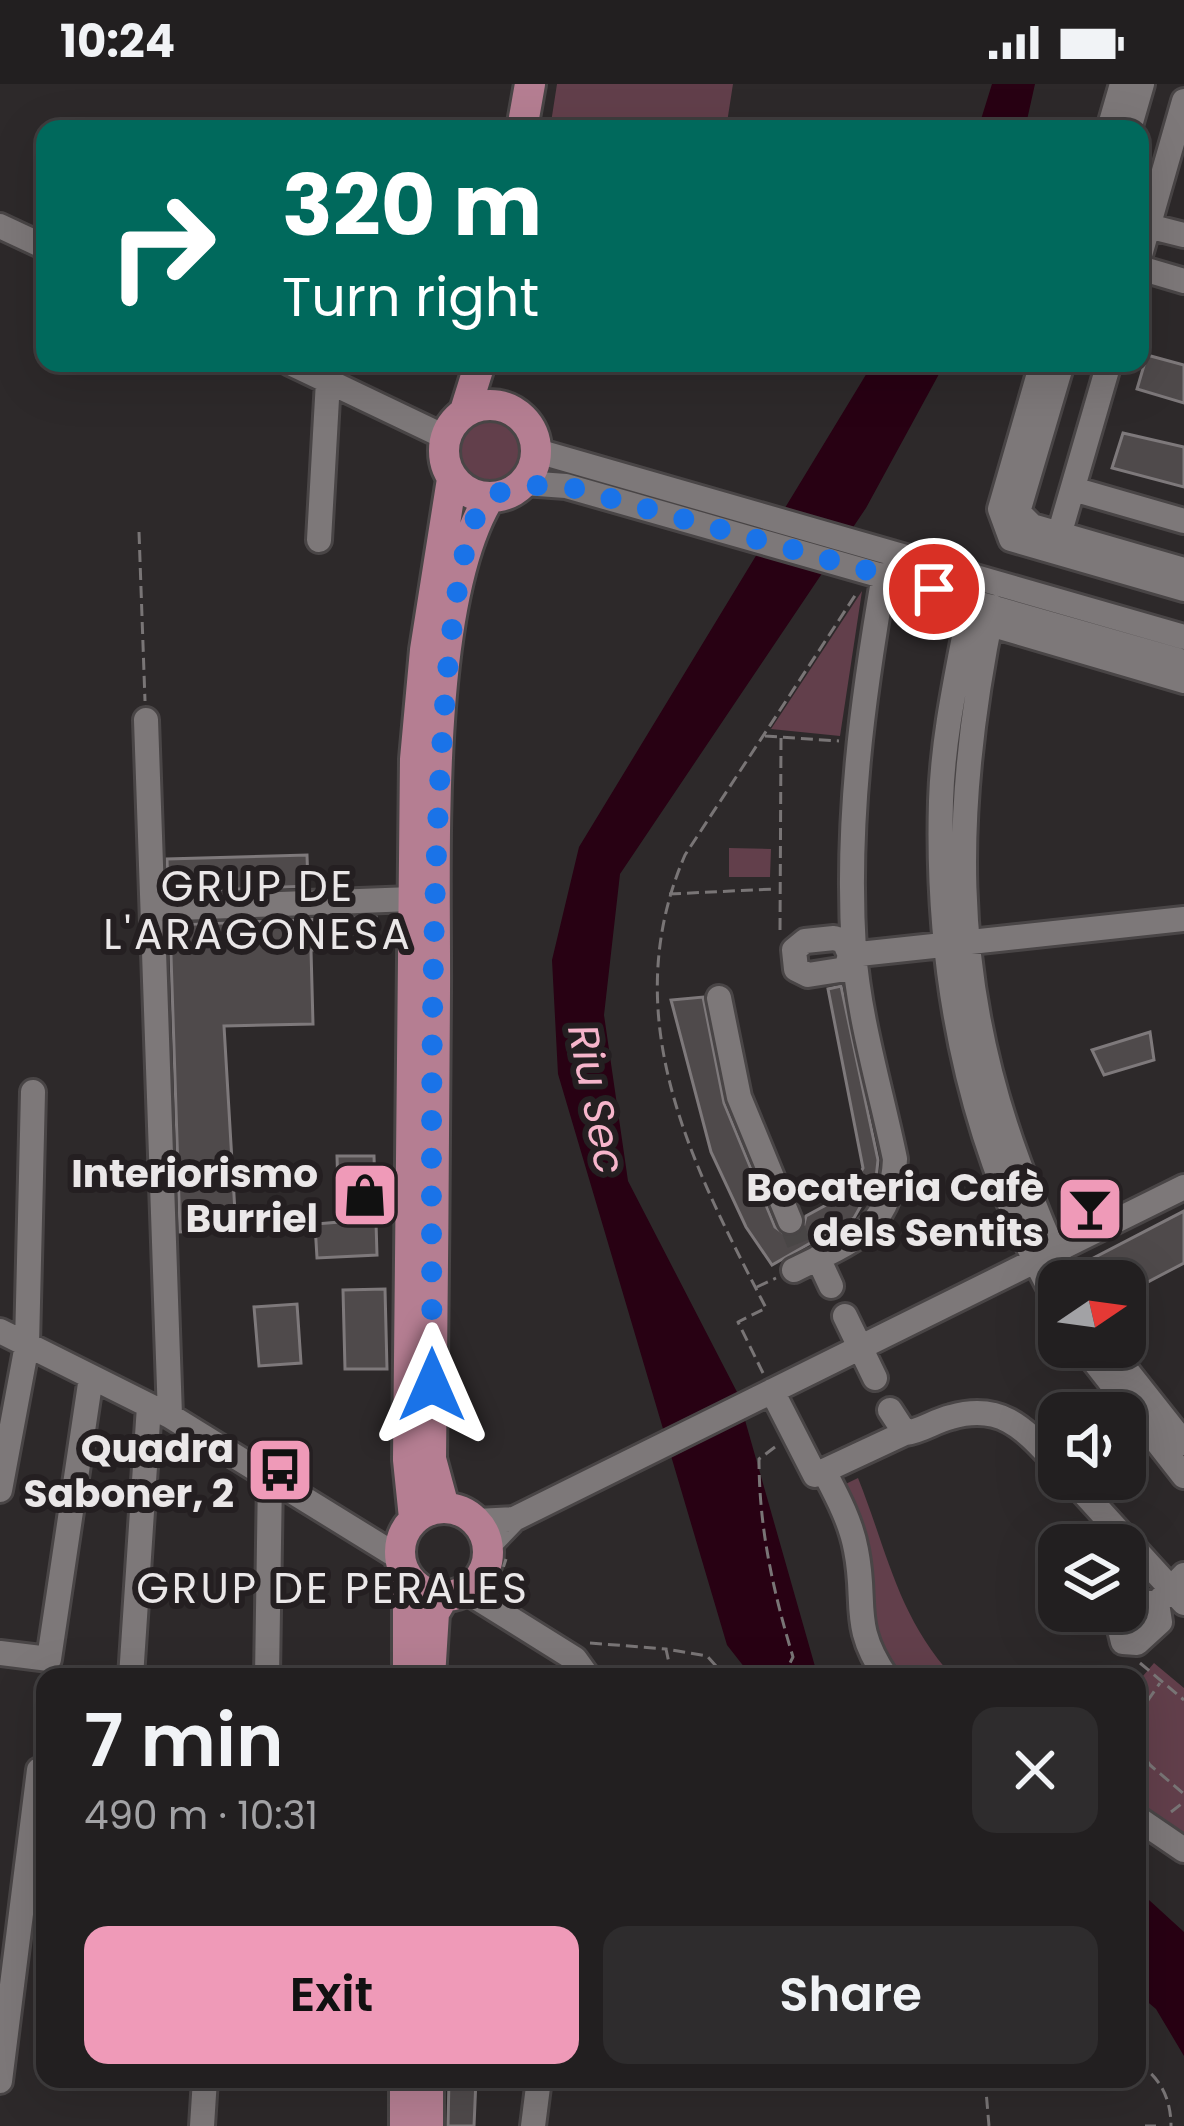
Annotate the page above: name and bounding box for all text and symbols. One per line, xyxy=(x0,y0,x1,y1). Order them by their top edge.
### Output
text: 10:24 xyxy=(60,10,175,73)
text: 320 m xyxy=(282,147,542,264)
icon: right xyxy=(84,168,240,324)
text: Turn right xyxy=(282,259,539,335)
pin xyxy=(883,538,985,640)
icon: arrive xyxy=(901,556,967,622)
district label: GRUP DE L'ARAGONESA xyxy=(103,857,413,964)
water label: Riu Sec xyxy=(553,1019,640,1179)
place label: Interiorismo Burriel xyxy=(71,1146,318,1246)
shop icon: Interiorismo Burriel xyxy=(330,1160,400,1230)
place label: Bocateria Cafè dels Sentits xyxy=(746,1160,1044,1260)
bar icon: Bocateria Cafè dels Sentits xyxy=(1055,1174,1125,1244)
north arrow xyxy=(1038,1260,1146,1368)
map controls xyxy=(1038,1260,1146,1632)
position arrow xyxy=(369,1322,495,1448)
button: sound xyxy=(1038,1392,1146,1500)
place label: Quadra Saboner, 2 xyxy=(23,1421,234,1521)
bus stop icon: Quadra Saboner, 2 xyxy=(245,1435,315,1505)
button: layers xyxy=(1038,1524,1146,1632)
district label: GRUP DE PERALES xyxy=(136,1559,530,1618)
text: 7 min xyxy=(84,1690,284,1791)
button: close xyxy=(972,1707,1098,1833)
text: 490 m · 10:31 xyxy=(84,1788,318,1843)
button: Exit xyxy=(84,1926,579,2064)
button: Share xyxy=(603,1926,1098,2064)

